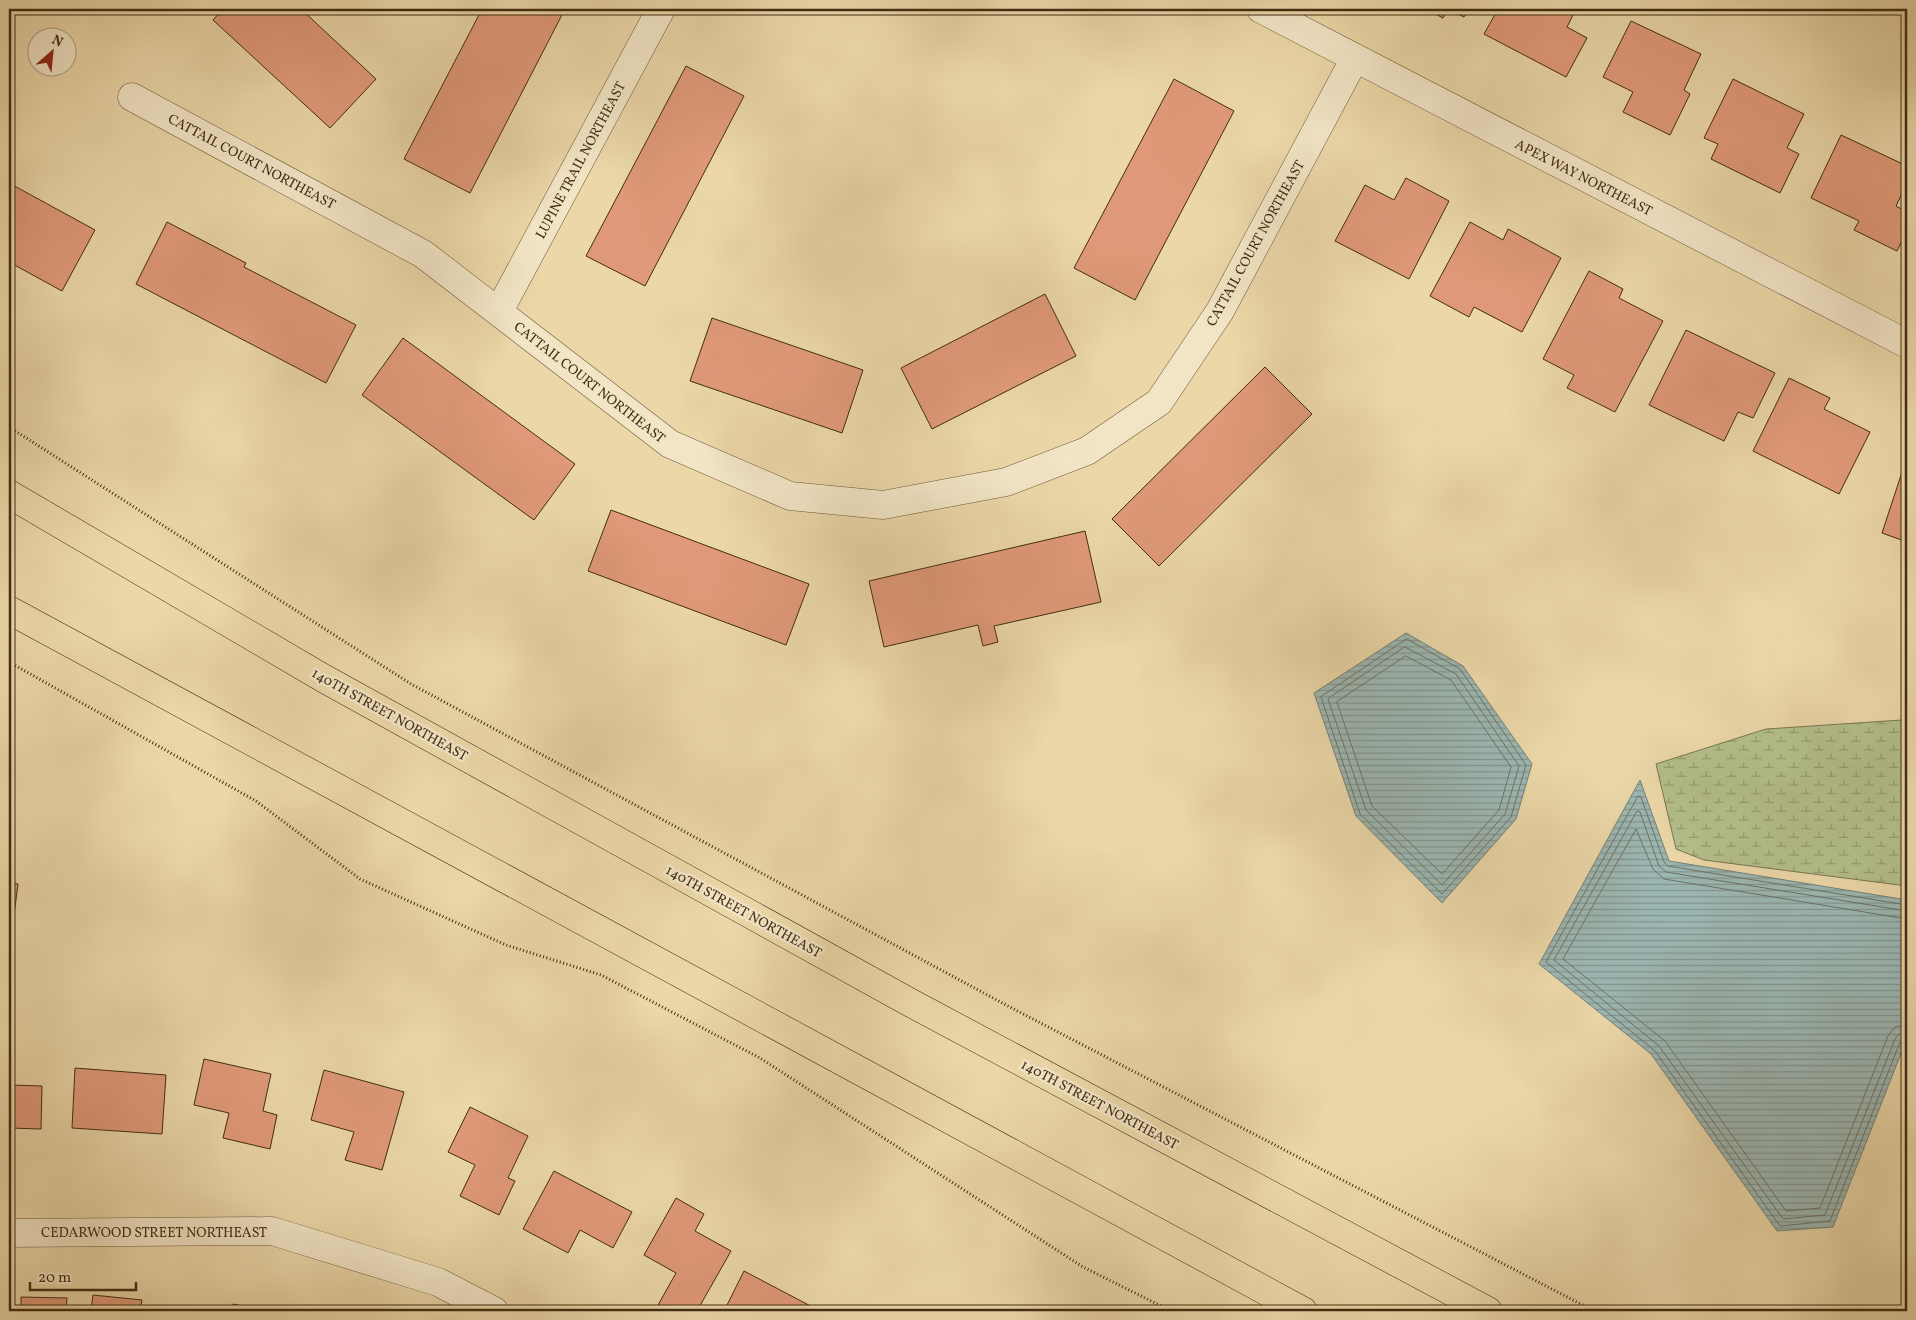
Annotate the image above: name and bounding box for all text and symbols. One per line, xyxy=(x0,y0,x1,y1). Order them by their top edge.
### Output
north arrow xyxy=(28,28,78,78)
text: N xyxy=(48,31,66,53)
street label: LUPINE TRAIL NORTHEAST xyxy=(532,79,631,243)
street label: CATTAIL COURT NORTHEAST xyxy=(164,110,338,215)
street label: APEX WAY NORTHEAST xyxy=(1511,135,1655,221)
street label: CATTAIL COURT NORTHEAST xyxy=(1203,157,1310,330)
street label: CATTAIL COURT NORTHEAST xyxy=(509,318,669,448)
street label: 140TH STREET NORTHEAST xyxy=(308,664,471,766)
street label: 140TH STREET NORTHEAST xyxy=(662,861,825,963)
street label: 140TH STREET NORTHEAST xyxy=(1017,1056,1181,1155)
street label: CEDARWOOD STREET NORTHEAST xyxy=(41,1224,267,1243)
scale bar xyxy=(30,1260,136,1292)
text: 20 m xyxy=(38,1268,71,1289)

